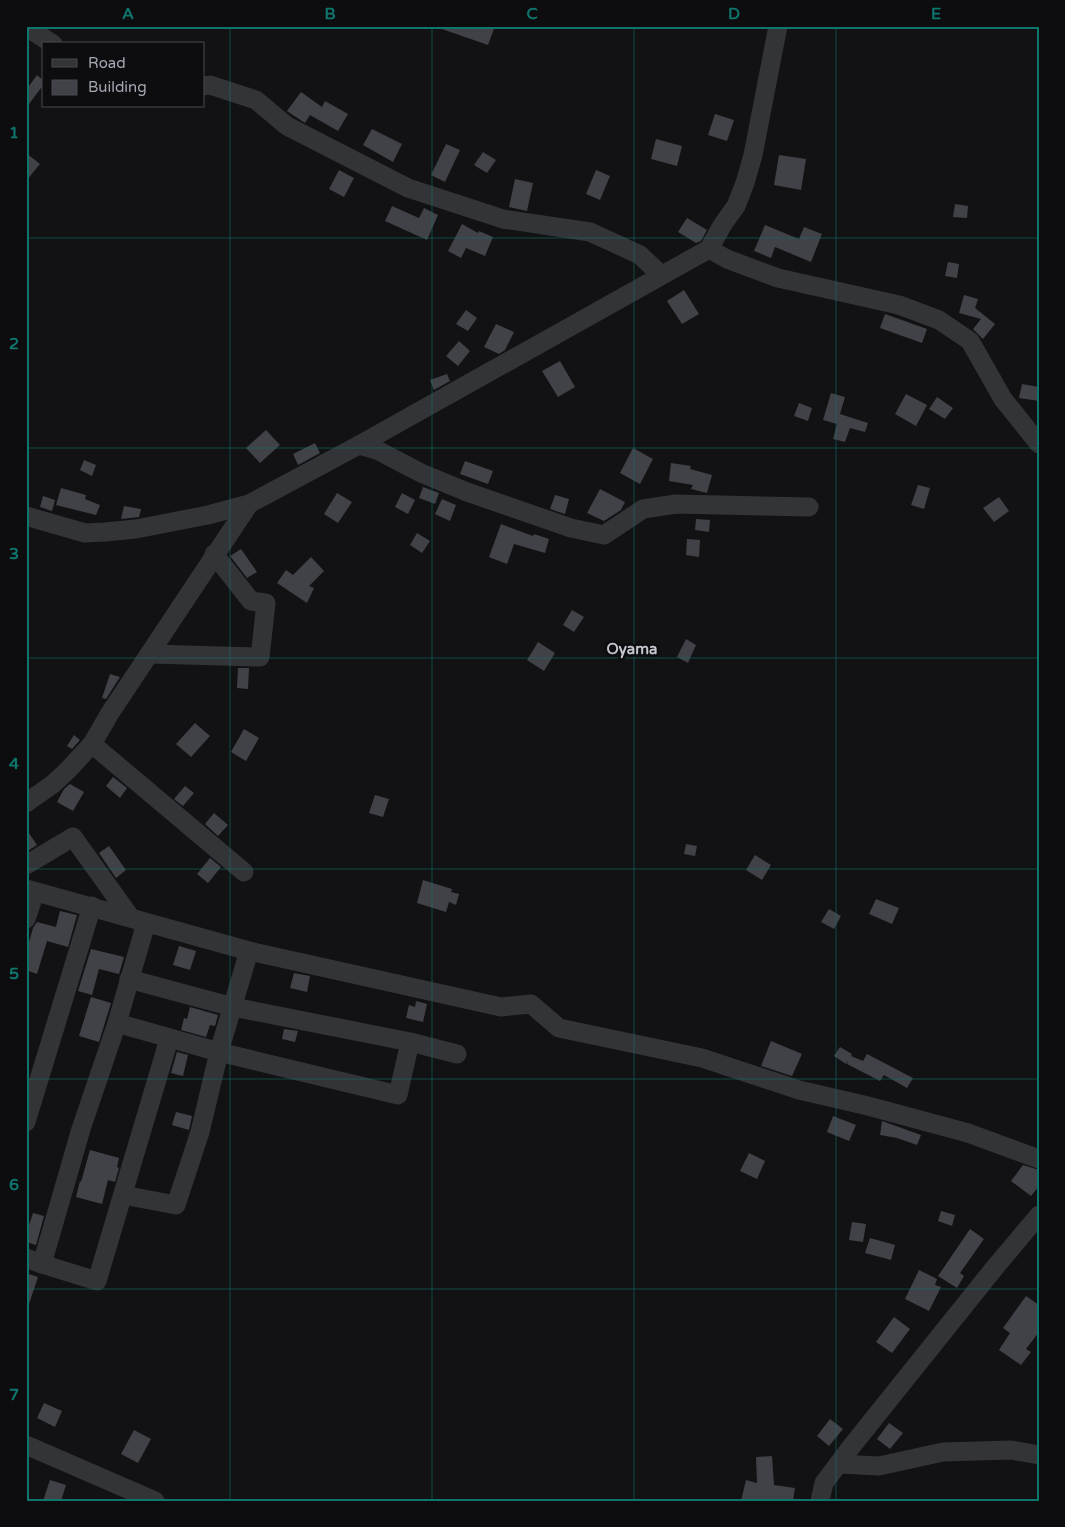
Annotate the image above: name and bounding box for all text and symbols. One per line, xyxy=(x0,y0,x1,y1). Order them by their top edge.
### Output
text: A xyxy=(122,4,134,24)
text: B xyxy=(324,4,336,24)
text: C xyxy=(526,4,538,24)
text: D xyxy=(728,4,740,24)
text: E xyxy=(931,4,941,24)
legend xyxy=(42,42,205,108)
text: Road xyxy=(88,54,126,72)
text: Building xyxy=(88,78,147,96)
text: 1 xyxy=(9,123,19,143)
text: 2 xyxy=(9,334,19,354)
text: 3 xyxy=(9,544,19,564)
district label: Oyama xyxy=(607,640,657,659)
text: 4 xyxy=(9,754,19,774)
text: 5 xyxy=(9,964,19,984)
text: 6 xyxy=(9,1175,19,1195)
text: 7 xyxy=(9,1385,19,1405)

